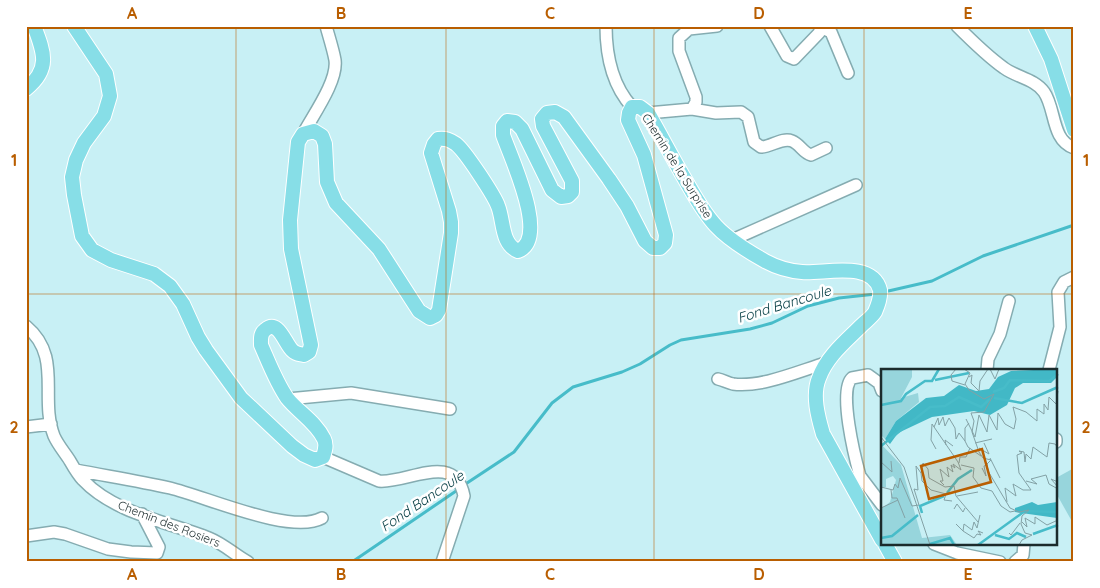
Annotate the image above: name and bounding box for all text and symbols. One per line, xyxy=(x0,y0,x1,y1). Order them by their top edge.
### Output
text: A xyxy=(127,3,138,23)
text: B xyxy=(336,3,346,23)
text: C xyxy=(545,3,555,23)
text: D xyxy=(753,3,765,23)
text: E xyxy=(963,3,973,23)
street label: Chemin de la Surprise xyxy=(639,111,716,221)
text: 1 xyxy=(11,150,17,170)
text: 1 xyxy=(1083,150,1089,170)
water label: Fond Bancoule xyxy=(735,281,834,327)
inset map xyxy=(881,369,1058,546)
text: 2 xyxy=(9,417,19,437)
text: 2 xyxy=(1081,417,1091,437)
water label: Fond Bancoule xyxy=(377,466,468,536)
street label: Chemin des Rosiers xyxy=(116,497,223,550)
text: A xyxy=(127,564,138,584)
text: B xyxy=(336,564,346,584)
text: C xyxy=(545,564,555,584)
text: D xyxy=(753,564,765,584)
text: E xyxy=(963,564,973,584)

